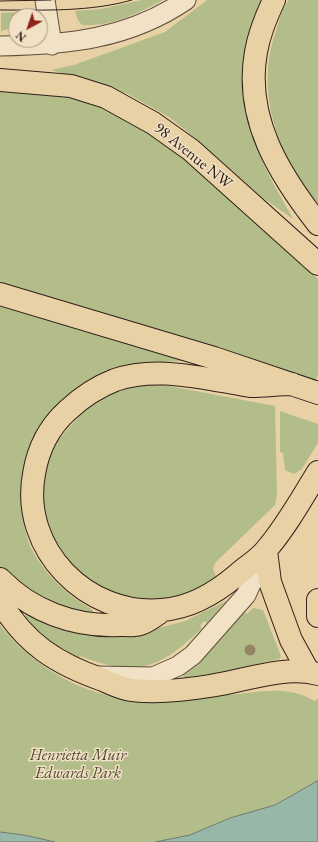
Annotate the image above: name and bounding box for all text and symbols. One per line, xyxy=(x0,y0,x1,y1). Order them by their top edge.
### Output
north arrow xyxy=(8,8,48,48)
text: N xyxy=(13,28,29,45)
street label: 98 Avenue NW xyxy=(150,119,236,193)
park label: Henrietta Muir Edwards Park xyxy=(30,746,126,784)

